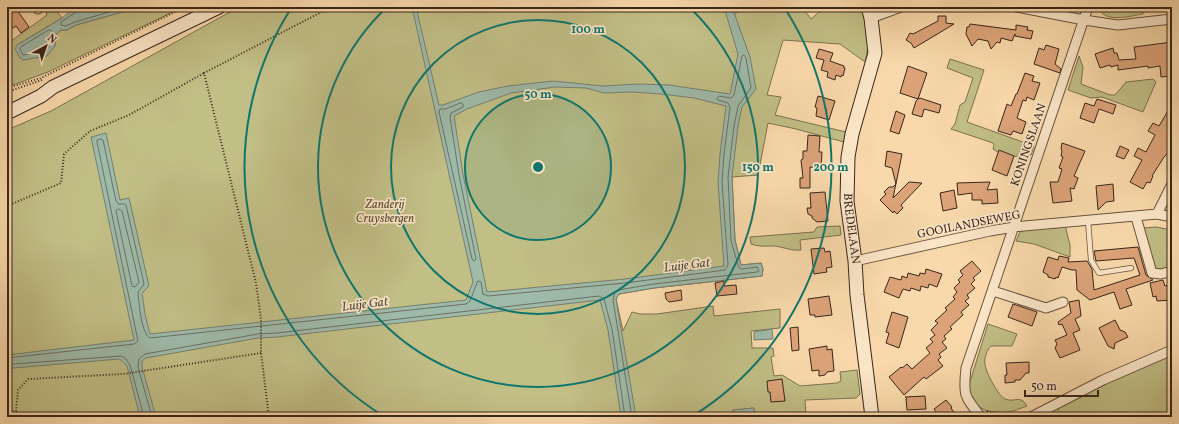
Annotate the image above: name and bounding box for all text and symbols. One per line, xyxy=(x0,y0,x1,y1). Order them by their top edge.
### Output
text: 100 m xyxy=(571,22,605,38)
north arrow xyxy=(26,26,66,66)
text: N xyxy=(44,31,59,48)
text: 50 m xyxy=(524,87,552,103)
street label: KONINGSLAAN xyxy=(1007,101,1051,189)
centre of rings xyxy=(531,160,545,174)
text: 150 m xyxy=(742,160,774,176)
text: 200 m xyxy=(813,160,849,176)
street label: BREDELAAN xyxy=(839,193,863,265)
park label: Zanderij Cruysbergen xyxy=(356,197,414,227)
street label: GOOILANDSEWEG xyxy=(916,207,1022,243)
water label: Luije Gat xyxy=(663,254,712,278)
water label: Luije Gat xyxy=(341,293,390,317)
scale bar xyxy=(1025,372,1098,398)
text: 50 m xyxy=(1031,379,1057,395)

